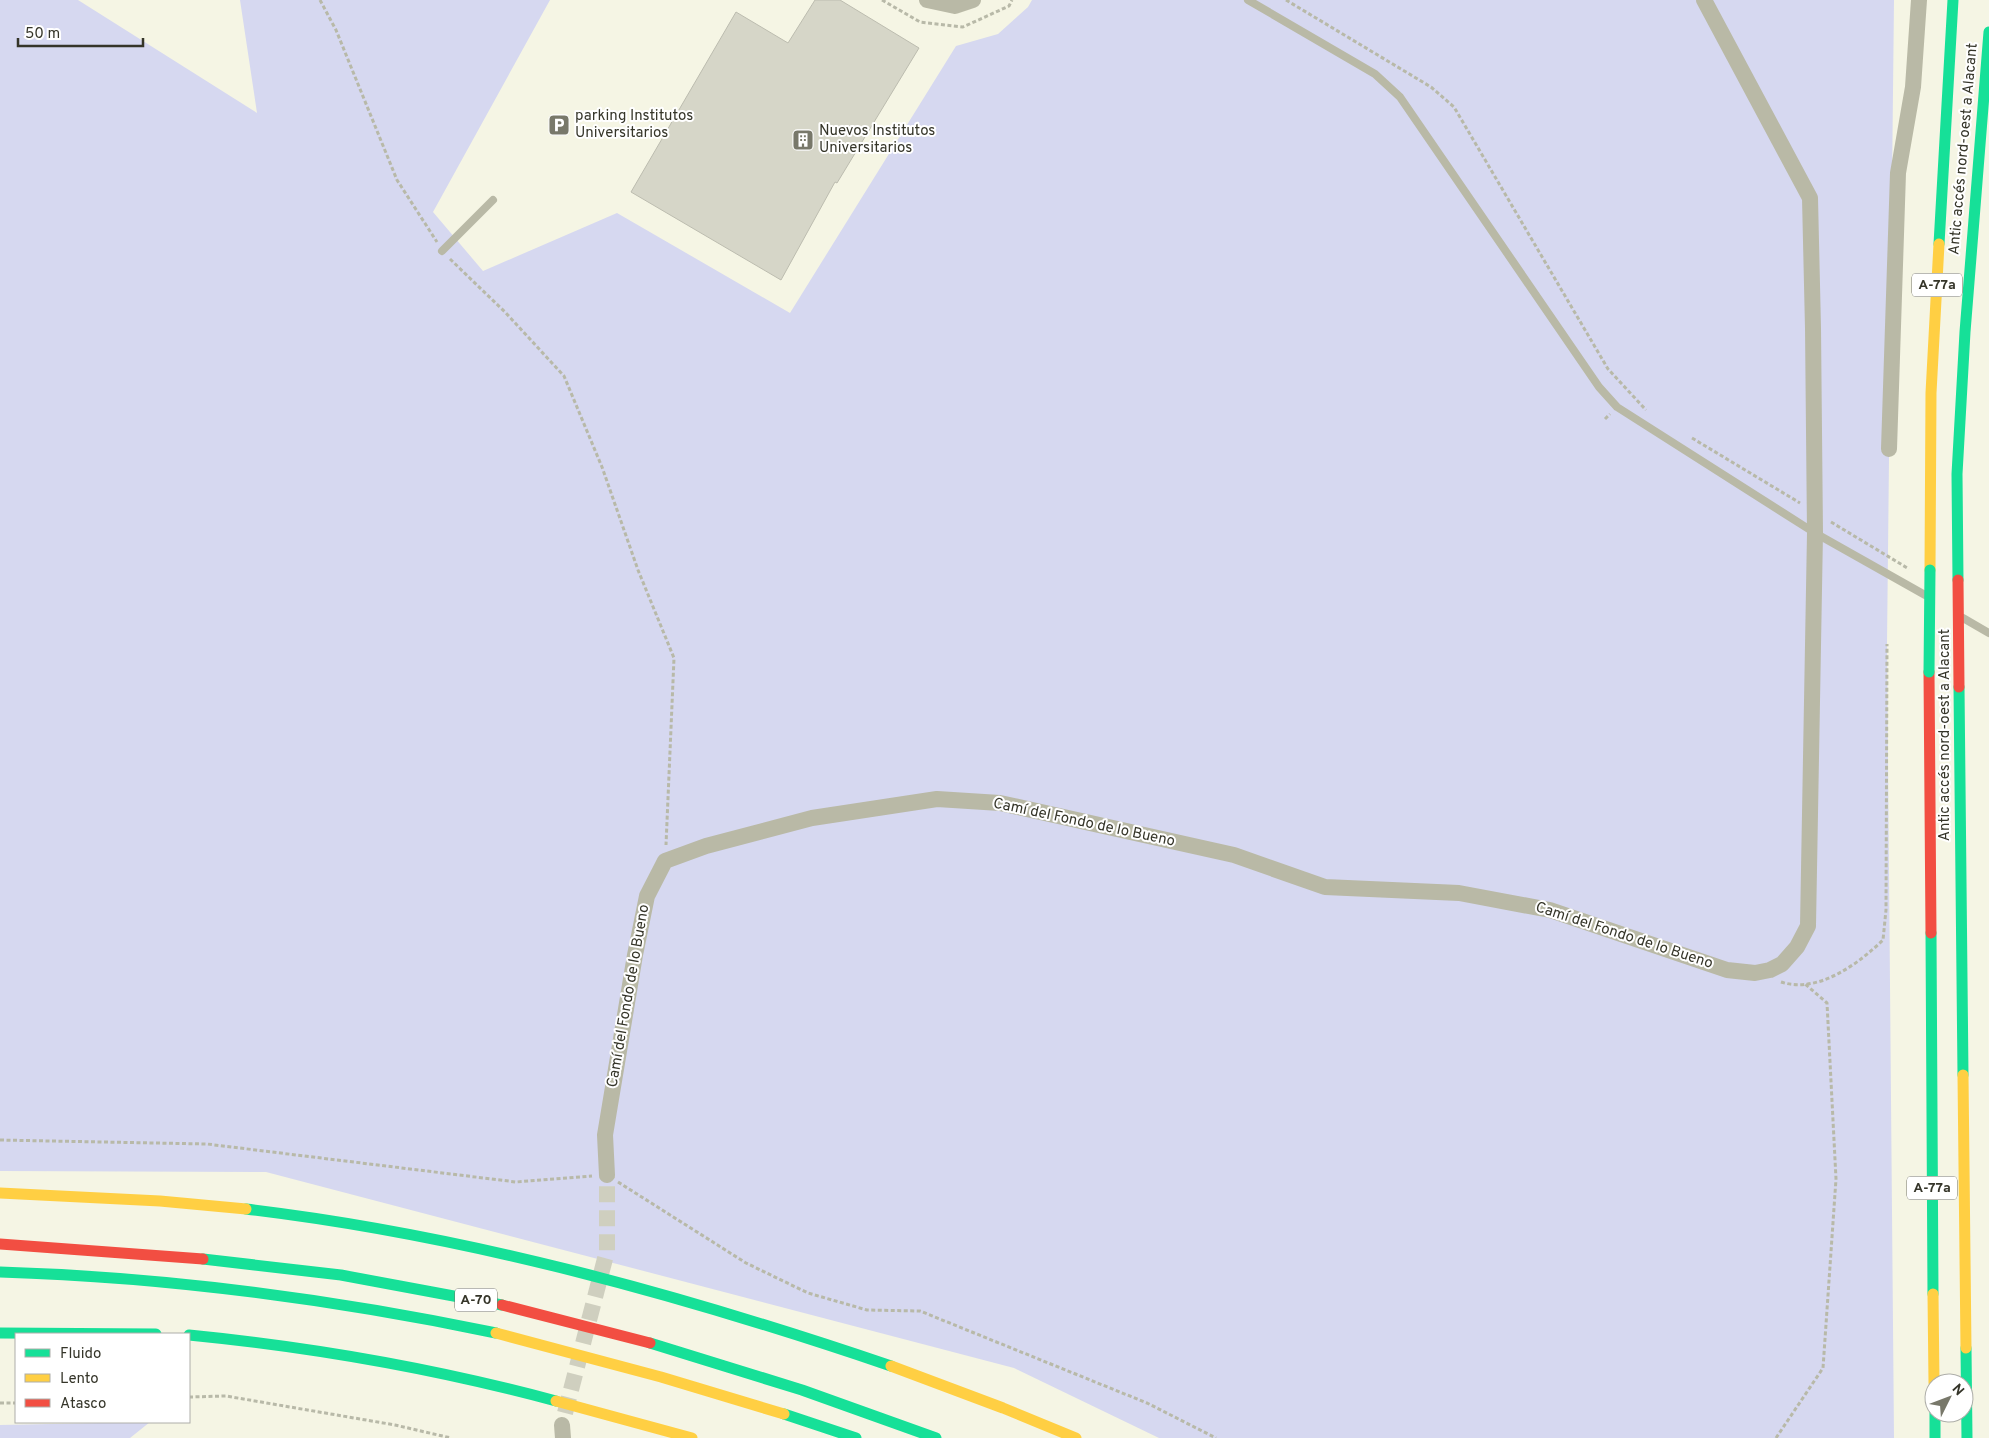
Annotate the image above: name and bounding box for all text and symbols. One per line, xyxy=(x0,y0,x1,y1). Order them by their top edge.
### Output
scale bar xyxy=(18,15,142,47)
text: 50 m xyxy=(25,25,60,44)
street label: Antic accés nord-oest a Alacant xyxy=(1945,42,1983,256)
place label: parking Institutos Universitarios xyxy=(575,107,693,143)
parking icon: parking Institutos Universitarios xyxy=(547,113,571,137)
place label: Nuevos Institutos Universitarios xyxy=(819,122,935,158)
building icon: Nuevos Institutos Universitarios xyxy=(791,128,815,152)
road number: A-77a xyxy=(1912,274,1962,296)
street label: Antic accés nord-oest a Alacant xyxy=(1936,629,1955,841)
street label: Camí del Fondo de lo Bueno xyxy=(991,794,1177,852)
street label: Camí del Fondo de lo Bueno xyxy=(1533,898,1715,974)
street label: Camí del Fondo de lo Bueno xyxy=(604,903,654,1089)
road number: A-77a xyxy=(1907,1176,1957,1200)
road number: A-70 xyxy=(455,1288,497,1312)
legend xyxy=(15,1333,190,1423)
text: Fluido xyxy=(60,1345,101,1364)
text: Lento xyxy=(60,1370,99,1389)
north arrow xyxy=(1924,1373,1974,1423)
text: N xyxy=(1948,1381,1967,1400)
text: Atasco xyxy=(60,1395,106,1414)

